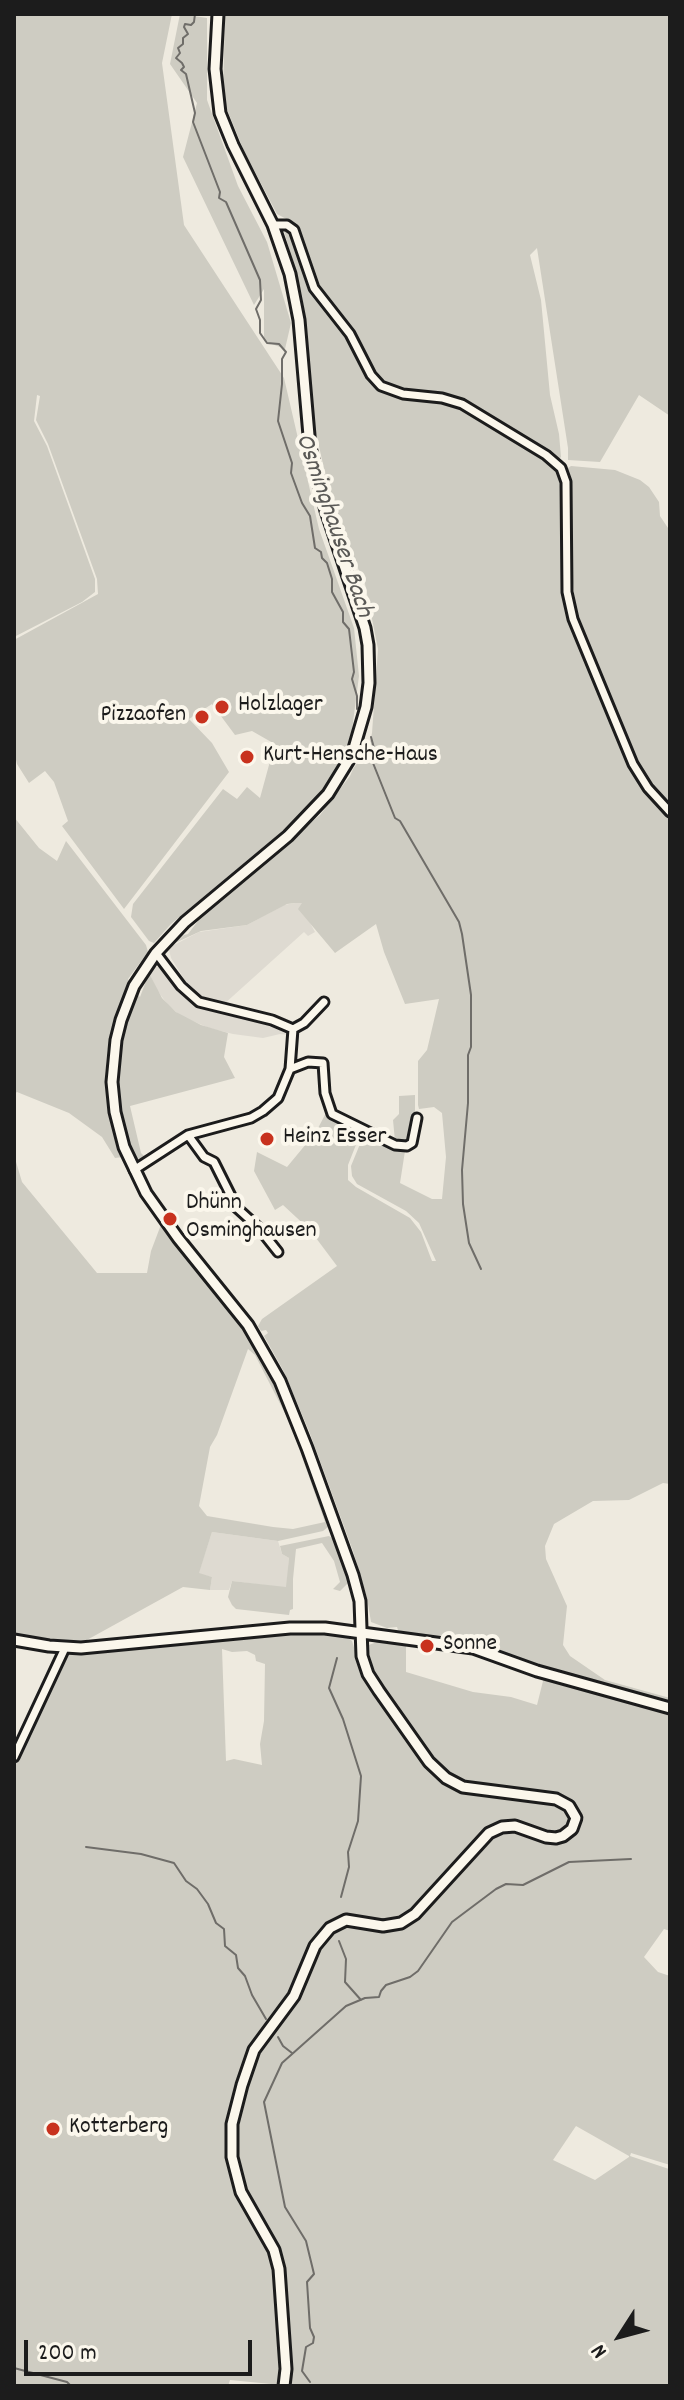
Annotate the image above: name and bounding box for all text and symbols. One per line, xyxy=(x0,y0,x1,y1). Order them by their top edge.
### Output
water label: Osminghauser Bach xyxy=(286,430,378,622)
place label: Holzlager xyxy=(238,693,323,721)
marker: Holzlager xyxy=(213,698,231,716)
place label: Pizzaofen xyxy=(100,703,186,731)
marker: Pizzaofen xyxy=(193,708,211,726)
place label: Kurt-Hensche-Haus xyxy=(263,743,438,771)
marker: Kurt-Hensche-Haus xyxy=(238,748,256,766)
place label: Heinz Esser xyxy=(283,1125,387,1153)
marker: Heinz Esser xyxy=(258,1130,276,1148)
place label: Dhünn Osminghausen xyxy=(186,1191,317,1247)
marker: Dhünn Osminghausen xyxy=(161,1210,179,1228)
place label: Sonne xyxy=(443,1632,497,1660)
marker: Sonne xyxy=(418,1637,436,1655)
place label: Kotterberg xyxy=(69,2115,168,2143)
marker: Kotterberg xyxy=(44,2120,62,2138)
north arrow xyxy=(580,2296,660,2376)
scale bar xyxy=(28,2324,256,2374)
text: 200 m xyxy=(38,2337,97,2371)
text: N xyxy=(584,2337,616,2364)

